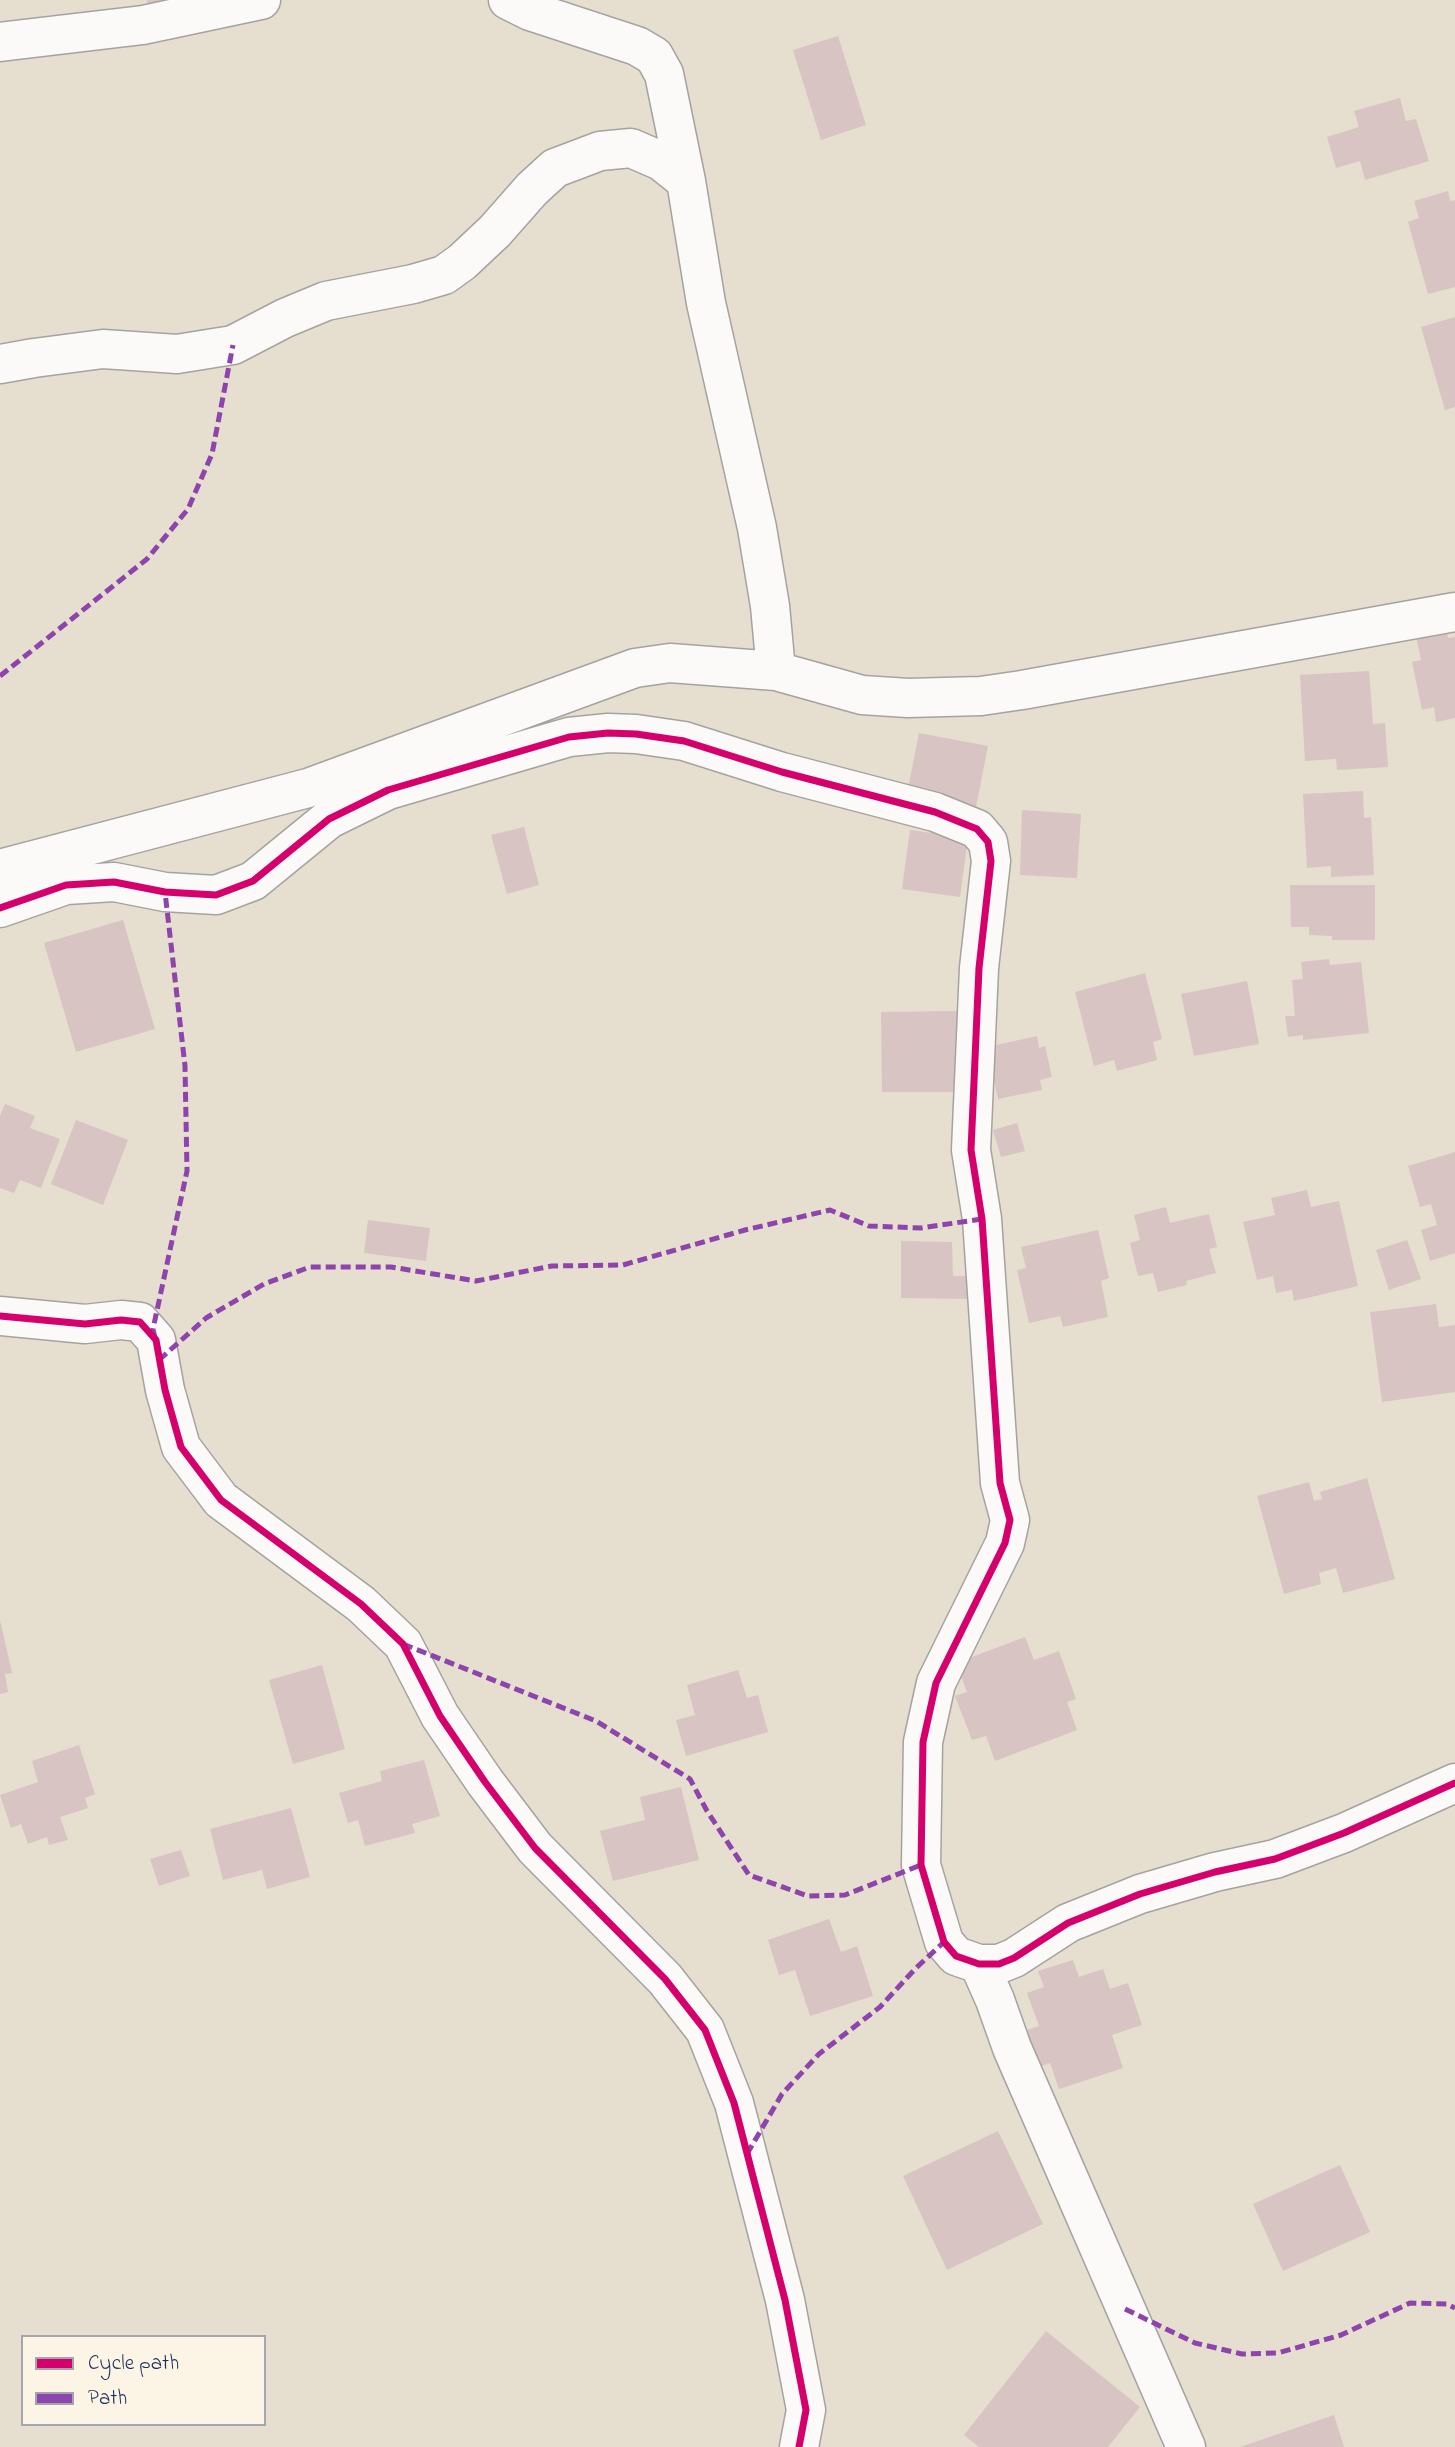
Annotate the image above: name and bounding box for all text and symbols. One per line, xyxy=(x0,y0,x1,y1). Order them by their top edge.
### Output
legend xyxy=(21,2335,266,2426)
text: Cycle path xyxy=(88,2349,179,2379)
text: Path xyxy=(88,2384,127,2414)

